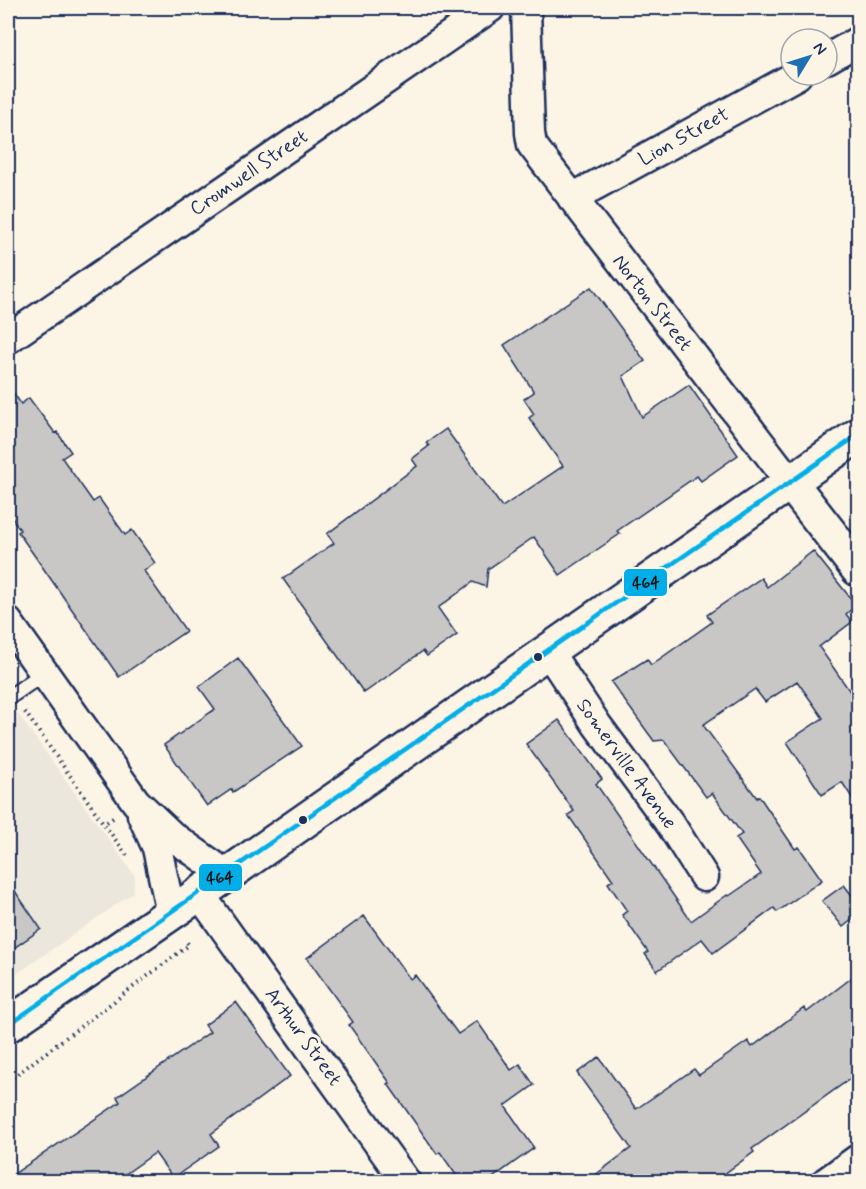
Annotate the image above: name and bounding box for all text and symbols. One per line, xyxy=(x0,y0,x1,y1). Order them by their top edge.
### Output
north arrow xyxy=(779,27,839,87)
text: N xyxy=(808,38,831,59)
street label: Lion Street xyxy=(634,101,734,173)
street label: Cromwell Street xyxy=(185,123,313,223)
street label: Norton Street xyxy=(606,249,698,357)
line badge: 464 xyxy=(623,568,668,597)
text: 464 xyxy=(632,573,660,594)
unlabelled marker xyxy=(532,651,544,663)
street label: Somerville Avenue xyxy=(569,693,683,835)
unlabelled marker xyxy=(297,814,309,826)
line badge: 464 xyxy=(198,863,243,892)
text: 464 xyxy=(206,868,234,889)
street label: Arthur Street xyxy=(258,982,348,1092)

